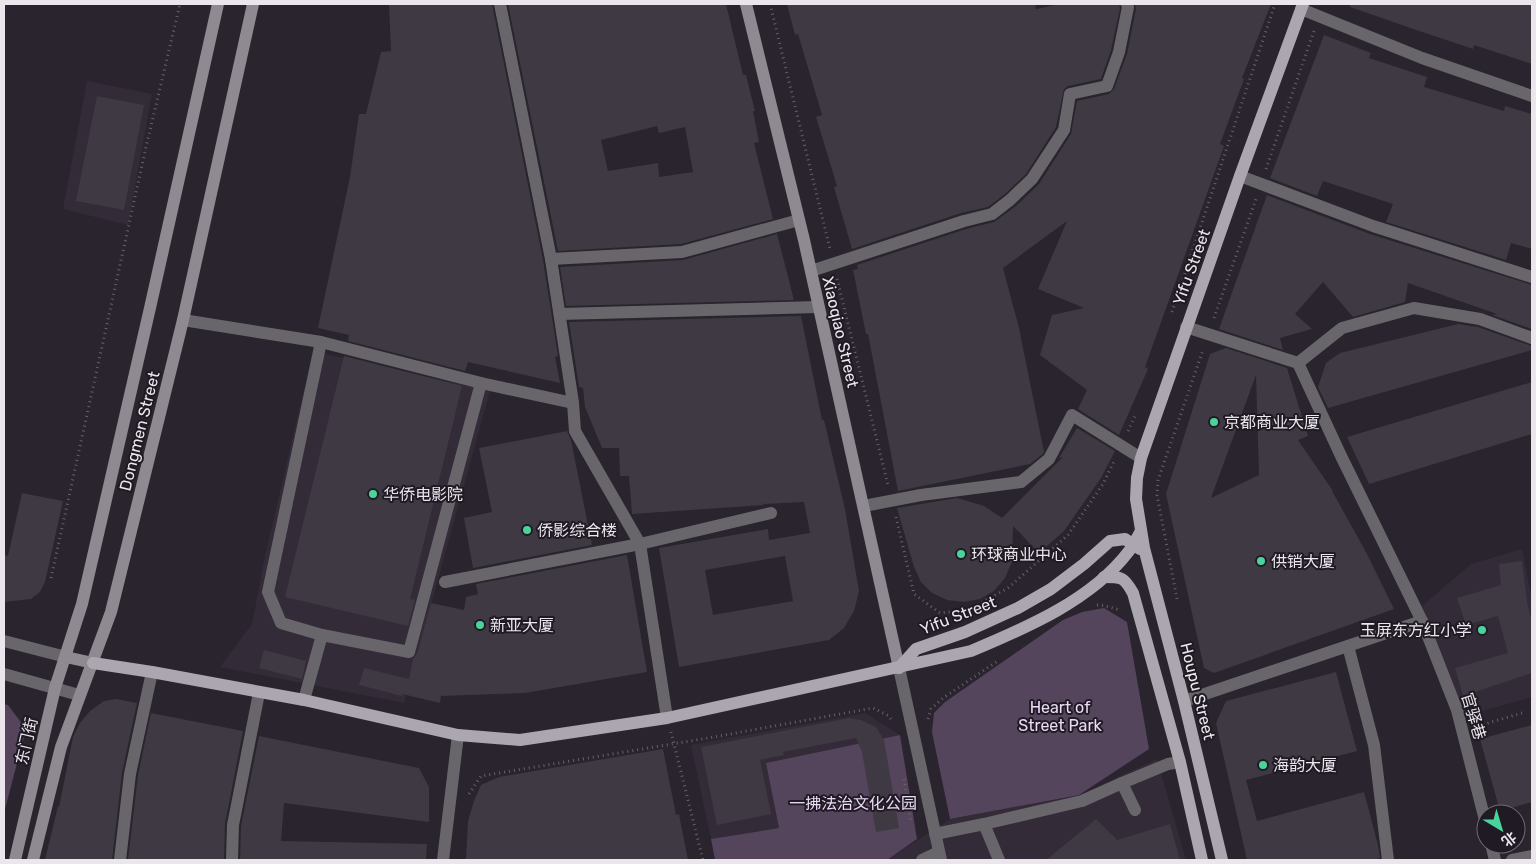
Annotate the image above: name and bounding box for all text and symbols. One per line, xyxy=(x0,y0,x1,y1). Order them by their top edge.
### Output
street label: Yifu Street xyxy=(1169,226,1214,308)
street label: Xiaoqiao Street xyxy=(818,275,863,390)
street label: Dongmen Street xyxy=(115,369,164,493)
place label: 京都商业大厦 xyxy=(1224,413,1320,432)
marker: 京都商业大厦 xyxy=(1208,416,1220,428)
place label: 华侨电影院 xyxy=(383,485,463,504)
marker: 华侨电影院 xyxy=(367,488,379,500)
place label: 侨影综合楼 xyxy=(537,521,617,540)
marker: 侨影综合楼 xyxy=(521,524,533,536)
place label: 环球商业中心 xyxy=(971,545,1067,564)
marker: 环球商业中心 xyxy=(955,548,967,560)
place label: 供销大厦 xyxy=(1271,552,1335,571)
marker: 供销大厦 xyxy=(1255,555,1267,567)
street label: Yifu Street xyxy=(917,592,999,639)
place label: 新亚大厦 xyxy=(490,616,554,635)
marker: 新亚大厦 xyxy=(474,619,486,631)
place label: 玉屏东方红小学 xyxy=(1360,621,1472,640)
marker: 玉屏东方红小学 xyxy=(1476,624,1488,636)
street label: Houpu Street xyxy=(1176,641,1219,742)
street label: 官驿巷 xyxy=(1457,690,1490,742)
park label: Heart of Street Park xyxy=(1018,698,1102,735)
street label: 东门街 xyxy=(12,716,41,767)
place label: 海韵大厦 xyxy=(1273,756,1337,775)
marker: 海韵大厦 xyxy=(1257,759,1269,771)
park label: 一拂法治文化公园 xyxy=(789,794,917,813)
north arrow xyxy=(1476,804,1526,854)
text: 北 xyxy=(1498,828,1519,850)

